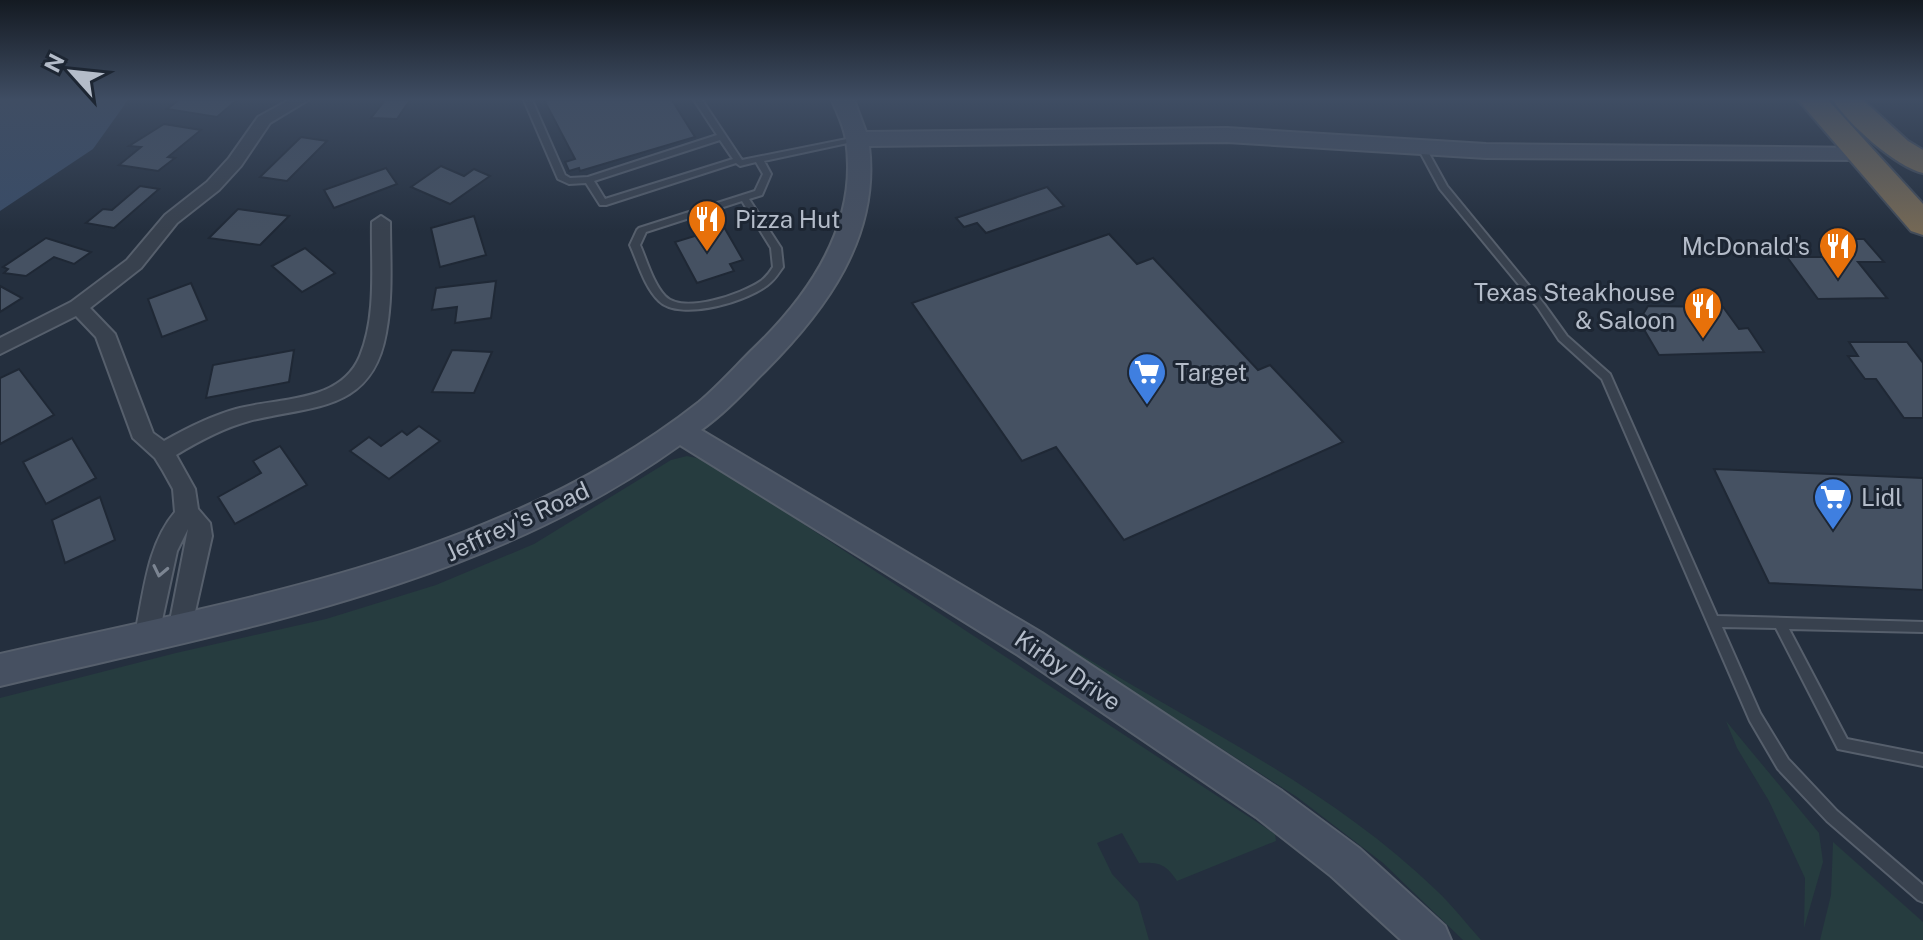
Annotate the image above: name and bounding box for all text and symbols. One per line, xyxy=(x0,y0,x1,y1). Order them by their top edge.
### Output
north arrow xyxy=(32,32,112,112)
text: N xyxy=(39,49,70,76)
restaurant icon: Pizza Hut xyxy=(686,198,728,253)
place label: Pizza Hut xyxy=(735,205,840,233)
restaurant icon: McDonald's xyxy=(1817,225,1859,280)
place label: McDonald's xyxy=(1682,232,1810,260)
place label: Texas Steakhouse & Saloon xyxy=(1474,278,1675,334)
restaurant icon: Texas Steakhouse & Saloon xyxy=(1682,285,1724,340)
supermarket icon: Target xyxy=(1126,351,1168,406)
place label: Target xyxy=(1175,358,1247,386)
street label: Jeffrey's Road xyxy=(441,475,593,567)
supermarket icon: Lidl xyxy=(1812,476,1854,531)
place label: Lidl xyxy=(1861,483,1903,511)
one-way arrow xyxy=(152,563,169,577)
street label: Kirby Drive xyxy=(1010,624,1126,716)

